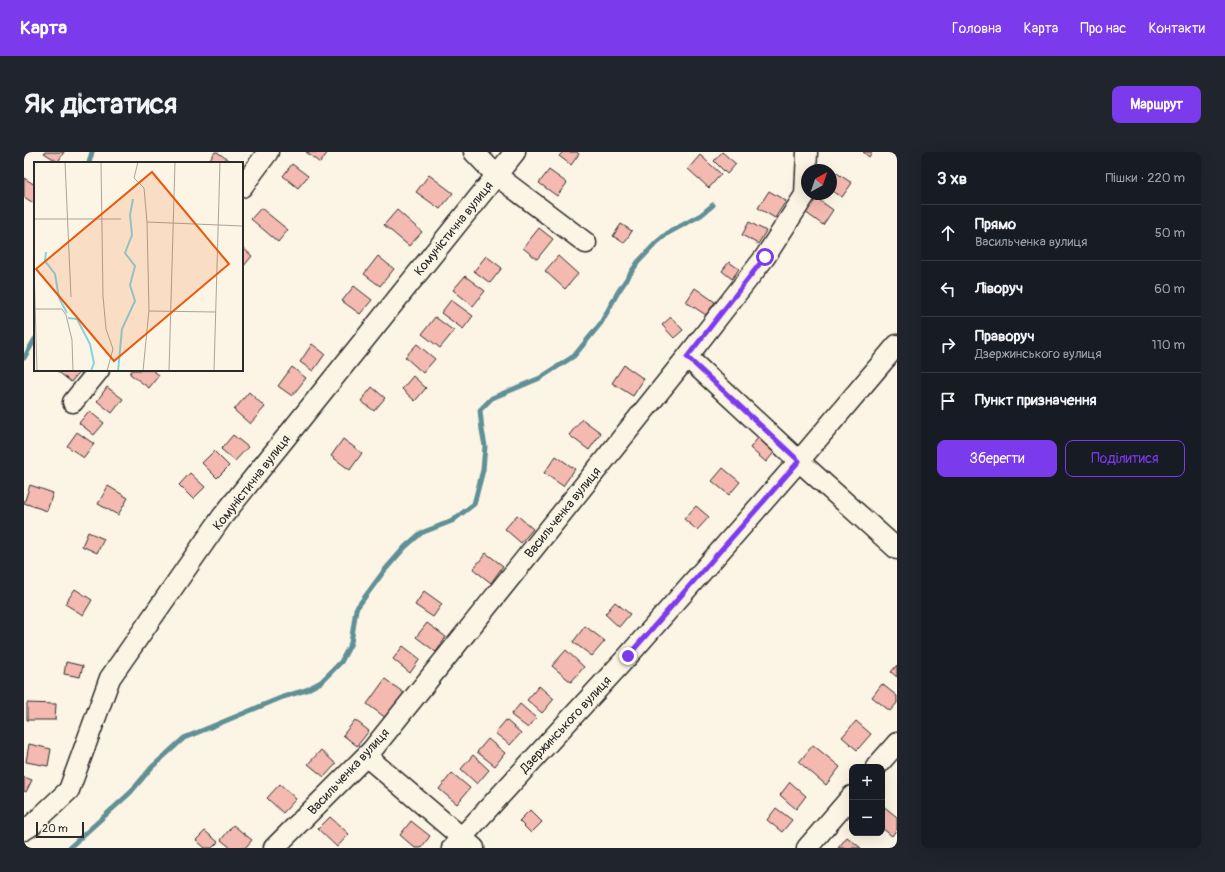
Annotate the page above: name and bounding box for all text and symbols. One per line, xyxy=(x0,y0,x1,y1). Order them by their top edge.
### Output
text: Карта xyxy=(20,16,67,40)
text: Головна xyxy=(952,20,1002,37)
text: Карта xyxy=(1024,20,1058,37)
text: Про нас xyxy=(1080,20,1126,37)
text: Контакти xyxy=(1148,20,1205,37)
button: Маршрут xyxy=(1112,86,1201,123)
text: Як дістатися xyxy=(24,87,177,122)
inset map xyxy=(34,162,243,371)
north arrow xyxy=(801,164,837,200)
text: 3 хв xyxy=(937,168,967,189)
text: Пішки · 220 m xyxy=(1106,170,1185,186)
street label: Комуністична вулиця xyxy=(411,178,497,279)
text: Прямо xyxy=(975,215,1016,234)
icon: ahead xyxy=(937,222,959,244)
text: 50 m xyxy=(1155,225,1185,241)
text: Васильченка вулиця xyxy=(975,234,1087,250)
route start xyxy=(756,248,774,266)
icon: left xyxy=(937,278,959,300)
text: Ліворуч xyxy=(975,279,1023,298)
text: 60 m xyxy=(1154,281,1185,297)
text: Праворуч xyxy=(975,327,1035,346)
icon: right xyxy=(937,334,959,356)
text: 110 m xyxy=(1152,337,1185,353)
text: Дзержинського вулиця xyxy=(975,346,1102,362)
icon: arrive xyxy=(937,390,959,412)
text: Пункт призначення xyxy=(975,391,1096,410)
street label: Комуністична вулиця xyxy=(210,432,294,534)
button: Зберегти xyxy=(937,440,1057,477)
button: Поділитися xyxy=(1065,440,1185,477)
street label: Васильченка вулиця xyxy=(521,464,604,561)
route end xyxy=(619,647,637,665)
street label: Дзержинського вулиця xyxy=(516,673,615,777)
street label: Васильченка вулиця xyxy=(305,725,393,818)
map controls xyxy=(849,764,885,836)
button: + xyxy=(849,764,885,800)
button: − xyxy=(849,800,885,836)
scale bar xyxy=(36,820,84,839)
text: 20 m xyxy=(42,822,68,835)

